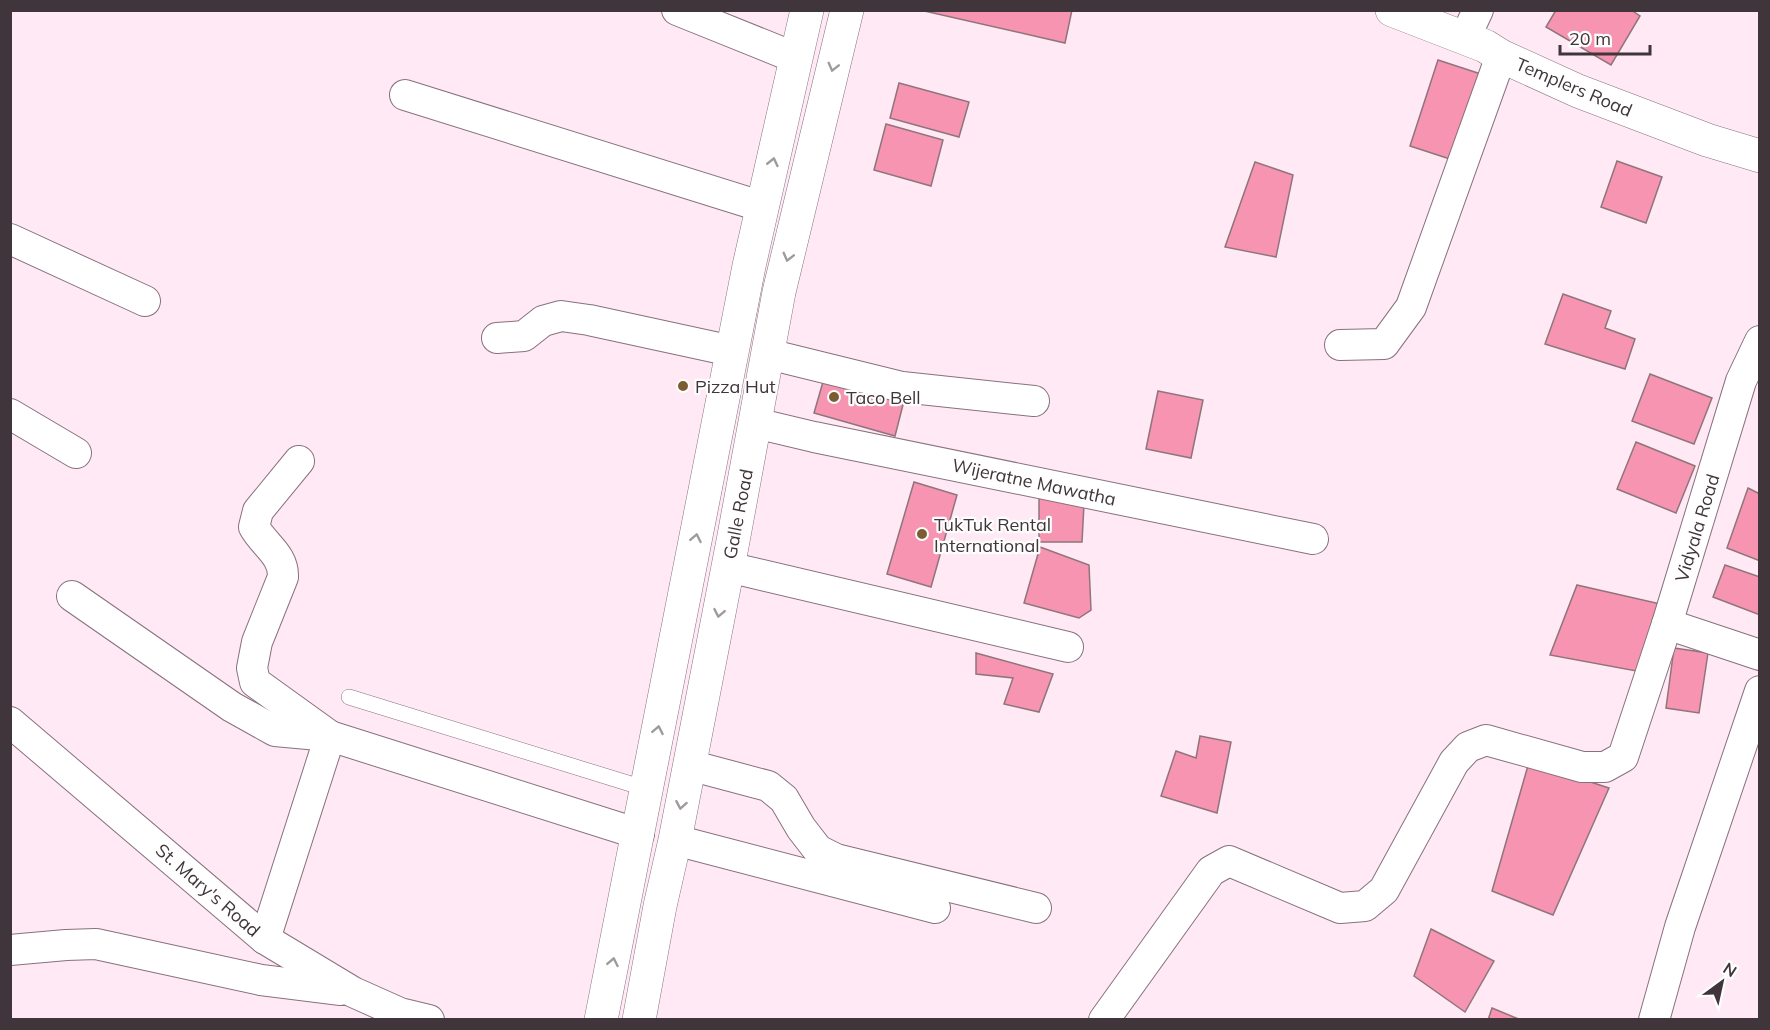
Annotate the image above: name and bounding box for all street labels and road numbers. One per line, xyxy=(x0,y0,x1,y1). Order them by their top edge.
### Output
street label: Templers Road xyxy=(1512,52,1636,122)
street label: Wijeratne Mawatha xyxy=(950,453,1118,511)
street label: Galle Road xyxy=(718,467,758,561)
street label: Vidyala Road xyxy=(1670,471,1724,585)
street label: St. Mary's Road xyxy=(151,838,265,942)

